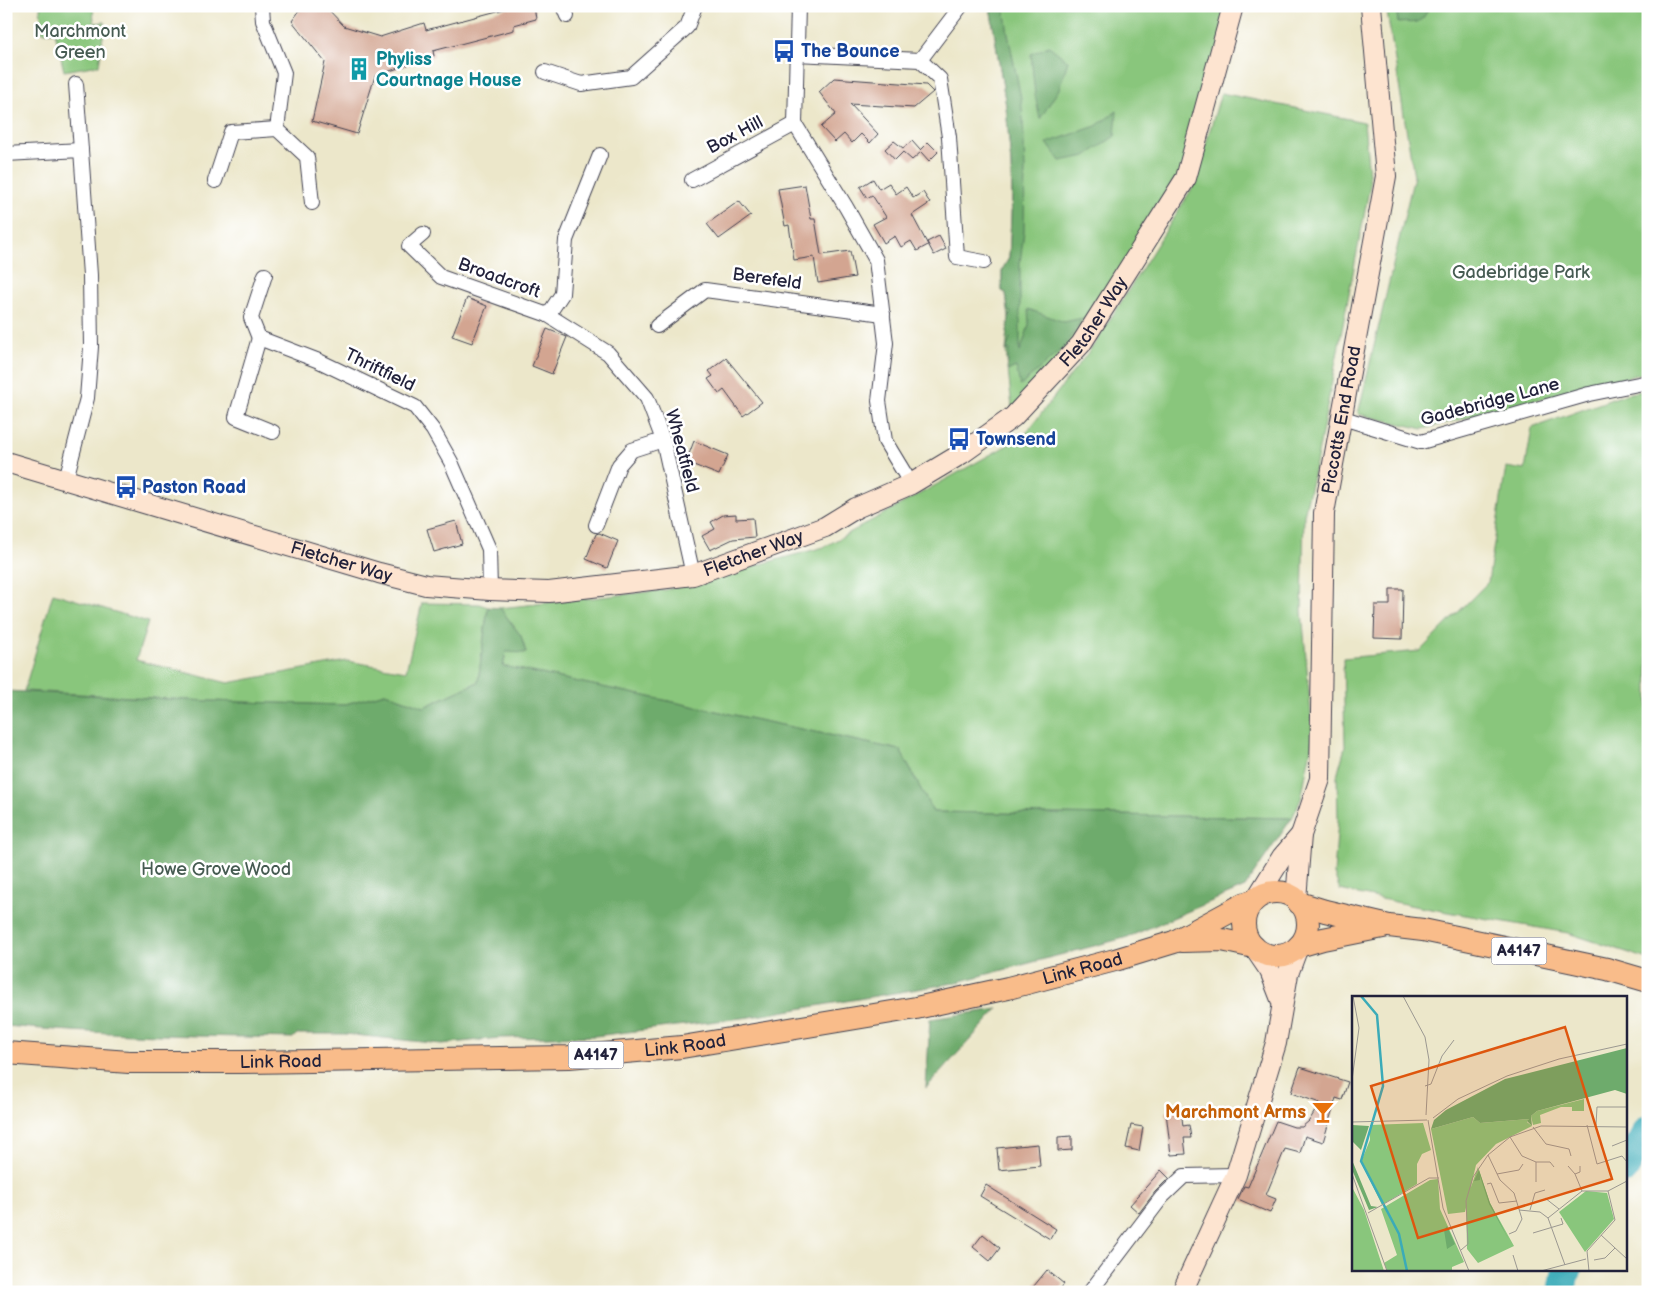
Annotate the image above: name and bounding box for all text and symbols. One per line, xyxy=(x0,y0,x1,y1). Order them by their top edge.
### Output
park label: Marchmont Green xyxy=(34,21,127,63)
bus stop icon: The Bounce xyxy=(771,38,797,64)
place label: The Bounce xyxy=(801,41,900,62)
place label: Phyliss Courtnage House xyxy=(376,49,521,91)
building icon: Phyliss Courtnage House xyxy=(346,56,372,82)
street label: Box Hill xyxy=(703,111,767,159)
street label: Broadcroft xyxy=(455,253,544,303)
park label: Gadebridge Park xyxy=(1452,262,1590,283)
street label: Berefeld xyxy=(731,264,803,294)
street label: Fletcher Way xyxy=(1055,272,1132,371)
street label: Thriftfield xyxy=(341,344,419,396)
street label: Piccotts End Road xyxy=(1317,344,1365,496)
street label: Gadebridge Lane xyxy=(1418,373,1562,431)
street label: Wheatfield xyxy=(661,407,703,495)
bus stop icon: Townsend xyxy=(946,426,972,452)
place label: Townsend xyxy=(976,429,1056,450)
bus stop icon: Paston Road xyxy=(113,474,139,500)
place label: Paston Road xyxy=(142,477,246,498)
street label: Fletcher Way xyxy=(700,525,807,581)
street label: Fletcher Way xyxy=(288,537,395,587)
park label: Howe Grove Wood xyxy=(141,859,291,880)
road number: A4147 xyxy=(1492,938,1546,964)
street label: Link Road xyxy=(1040,948,1125,989)
inset map xyxy=(1352,996,1626,1270)
street label: Link Road xyxy=(643,1029,727,1061)
road number: A4147 xyxy=(568,1042,624,1068)
street label: Link Road xyxy=(240,1050,322,1073)
bar icon: Marchmont Arms xyxy=(1310,1099,1336,1125)
place label: Marchmont Arms xyxy=(1165,1102,1306,1123)

